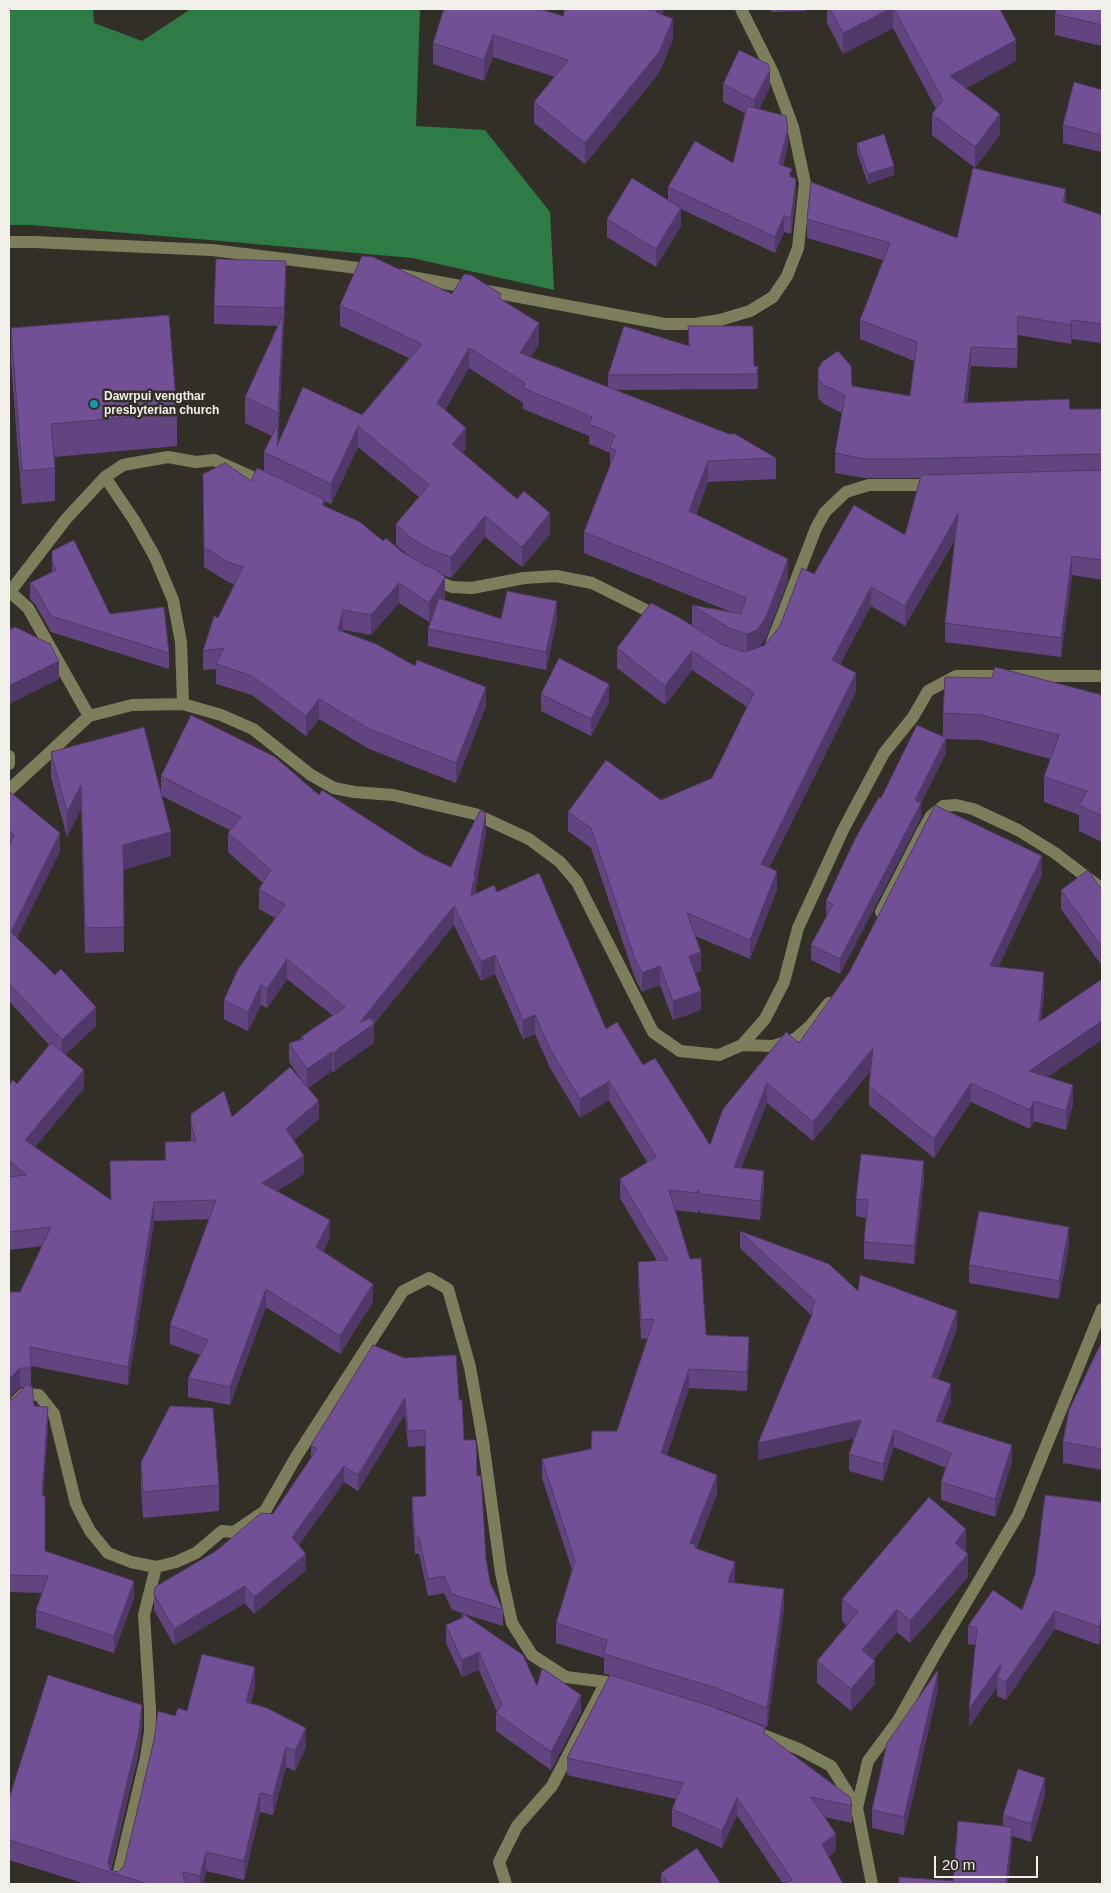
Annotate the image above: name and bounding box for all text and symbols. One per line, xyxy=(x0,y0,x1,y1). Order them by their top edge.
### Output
place label: Dawrpui vengthar presbyterian church xyxy=(104,390,219,418)
marker: Dawrpui vengthar presbyterian church xyxy=(88,398,100,410)
scale bar xyxy=(936,1846,1040,1878)
text: 20 m xyxy=(942,1856,975,1873)

